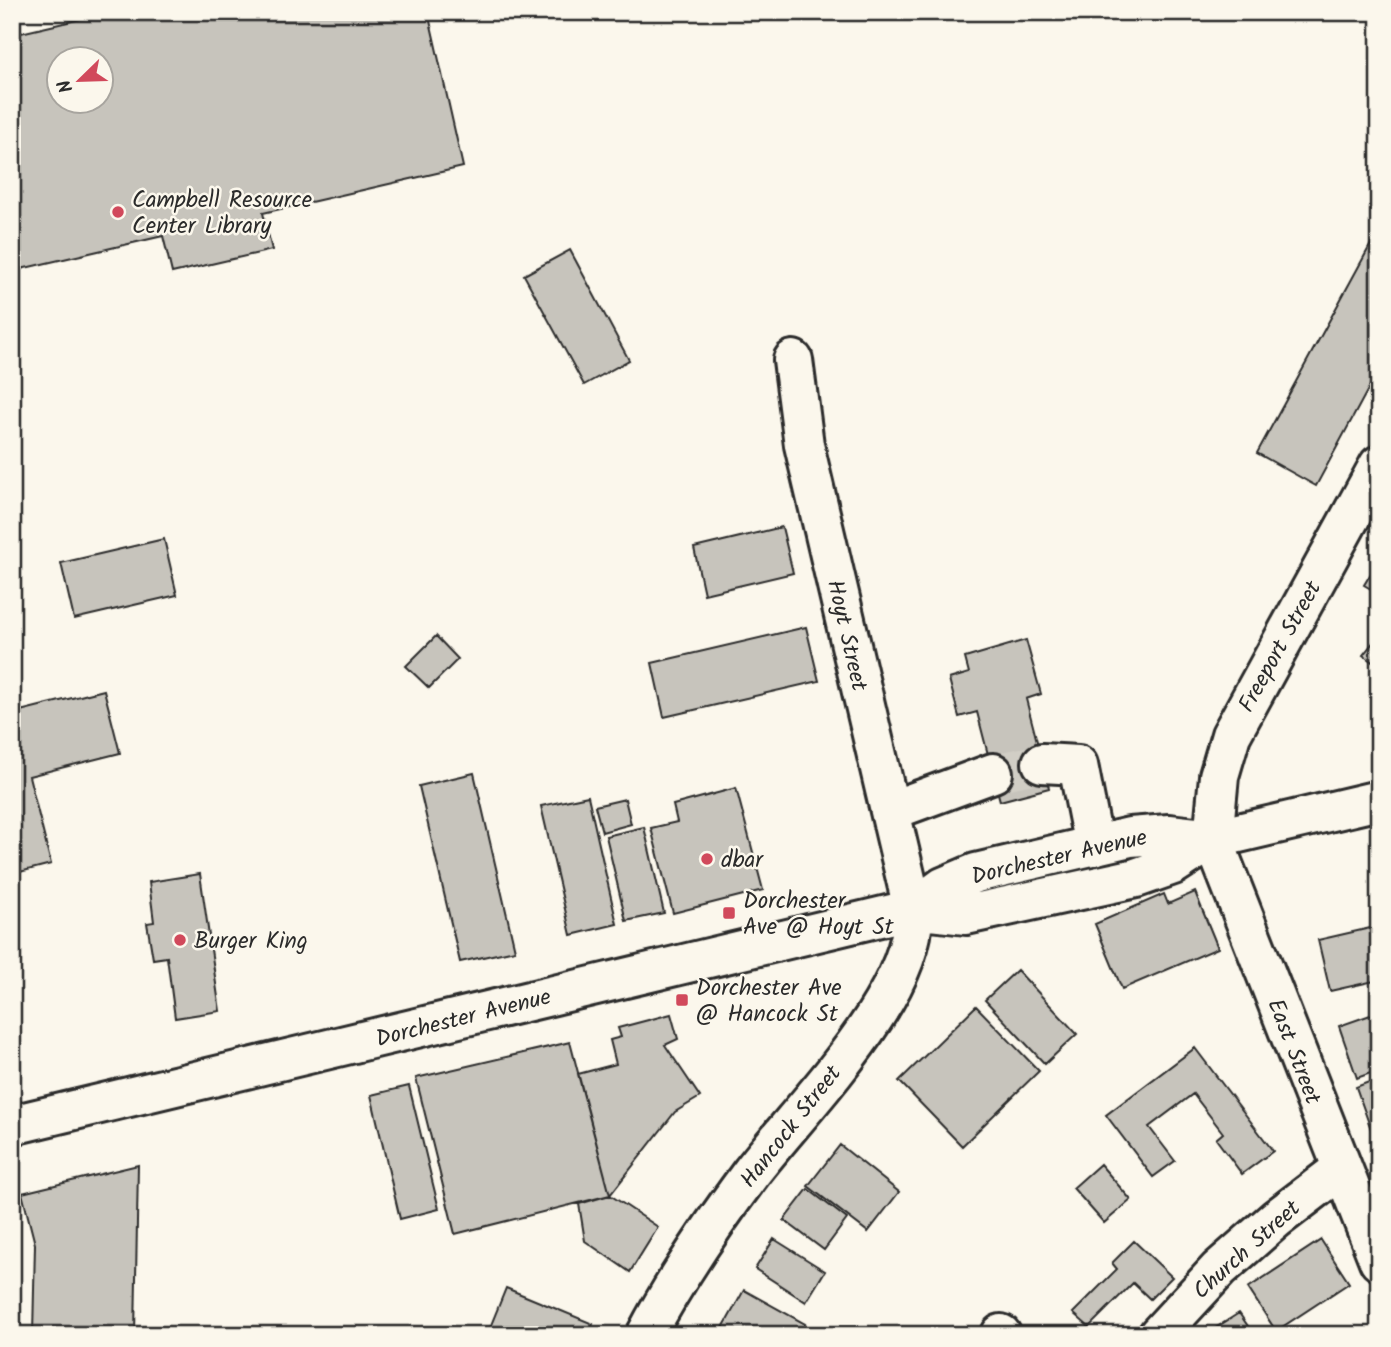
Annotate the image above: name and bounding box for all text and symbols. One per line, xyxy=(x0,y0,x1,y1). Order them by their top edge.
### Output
north arrow xyxy=(46,46,116,116)
text: N xyxy=(50,74,82,97)
place label: Campbell Resource Center Library xyxy=(132,183,312,245)
marker: Campbell Resource Center Library xyxy=(110,204,126,220)
street label: Freeport Street xyxy=(1230,574,1332,719)
street label: Hoyt Street xyxy=(816,576,877,696)
street label: Dorchester Avenue xyxy=(968,820,1151,896)
place label: dbar xyxy=(721,843,764,879)
marker: dbar xyxy=(699,851,715,867)
place label: Dorchester Ave @ Hoyt St xyxy=(743,884,895,946)
marker: Dorchester Ave @ Hoyt St xyxy=(721,905,737,921)
place label: Burger King xyxy=(194,924,308,960)
marker: Burger King xyxy=(172,932,188,948)
place label: Dorchester Ave @ Hancock St xyxy=(696,971,842,1033)
street label: Dorchester Avenue xyxy=(372,980,555,1058)
marker: Dorchester Ave @ Hancock St xyxy=(674,992,690,1008)
street label: East Street xyxy=(1257,994,1330,1111)
street label: Hancock Street xyxy=(732,1057,852,1197)
street label: Church Street xyxy=(1185,1191,1310,1309)

